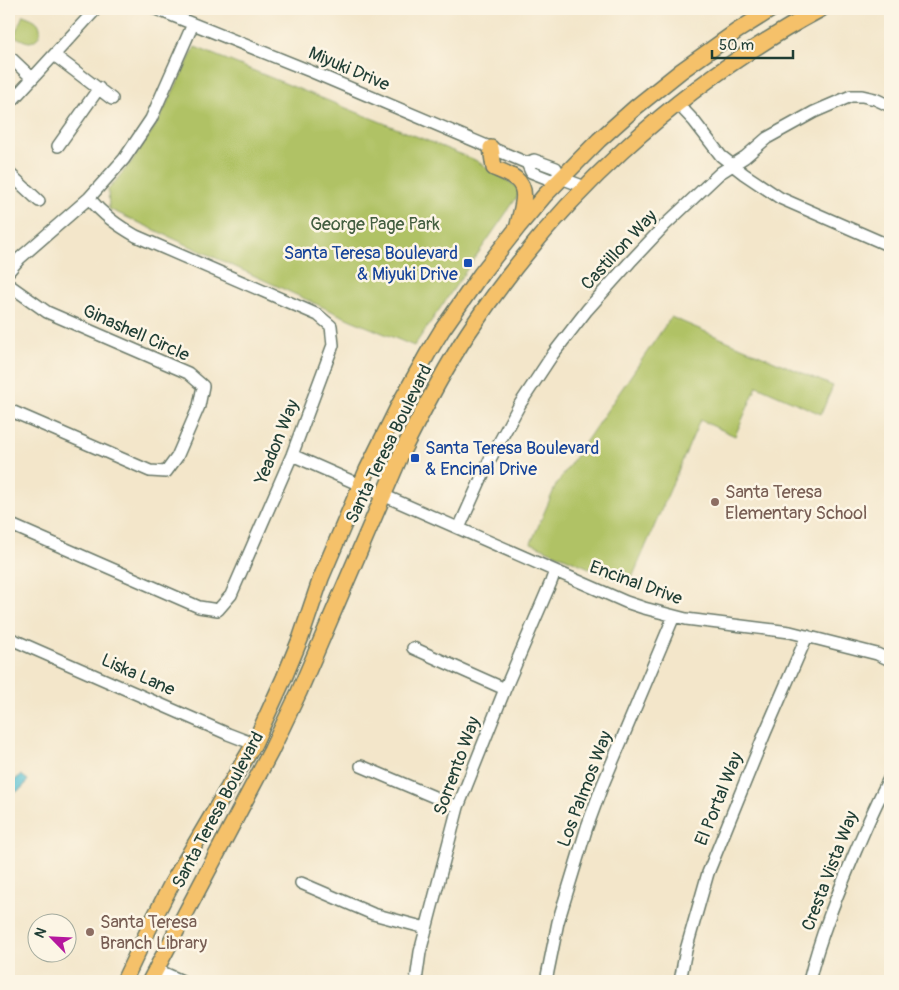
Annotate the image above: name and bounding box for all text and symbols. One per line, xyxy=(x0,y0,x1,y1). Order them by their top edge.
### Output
scale bar xyxy=(712,28,793,60)
text: 50 m xyxy=(719,36,754,55)
street label: Miyuki Drive xyxy=(305,42,393,96)
street label: Castillon Way xyxy=(576,205,662,295)
park label: George Page Park xyxy=(310,213,440,236)
place label: Santa Teresa Boulevard & Miyuki Drive xyxy=(284,242,458,286)
marker: Santa Teresa Boulevard & Miyuki Drive xyxy=(462,257,474,269)
street label: Ginashell Circle xyxy=(79,299,193,367)
street label: Santa Teresa Boulevard xyxy=(340,361,438,527)
street label: Yeadon Way xyxy=(249,396,304,489)
place label: Santa Teresa Boulevard & Encinal Drive xyxy=(425,437,599,481)
marker: Santa Teresa Boulevard & Encinal Drive xyxy=(409,452,421,464)
place label: Santa Teresa Elementary School xyxy=(725,481,867,525)
marker: Santa Teresa Elementary School xyxy=(709,496,721,508)
street label: Encinal Drive xyxy=(587,556,686,610)
street label: Liska Lane xyxy=(98,649,179,701)
street label: Sorrento Way xyxy=(429,713,486,819)
street label: Los Palmos Way xyxy=(552,727,618,850)
street label: Santa Teresa Boulevard xyxy=(167,728,269,892)
street label: El Portal Way xyxy=(690,749,748,849)
street label: Cresta Vista Way xyxy=(797,807,864,934)
place label: Santa Teresa Branch Library xyxy=(100,911,208,955)
north arrow xyxy=(28,912,78,962)
text: N xyxy=(31,925,50,941)
marker: Santa Teresa Branch Library xyxy=(84,926,96,938)

